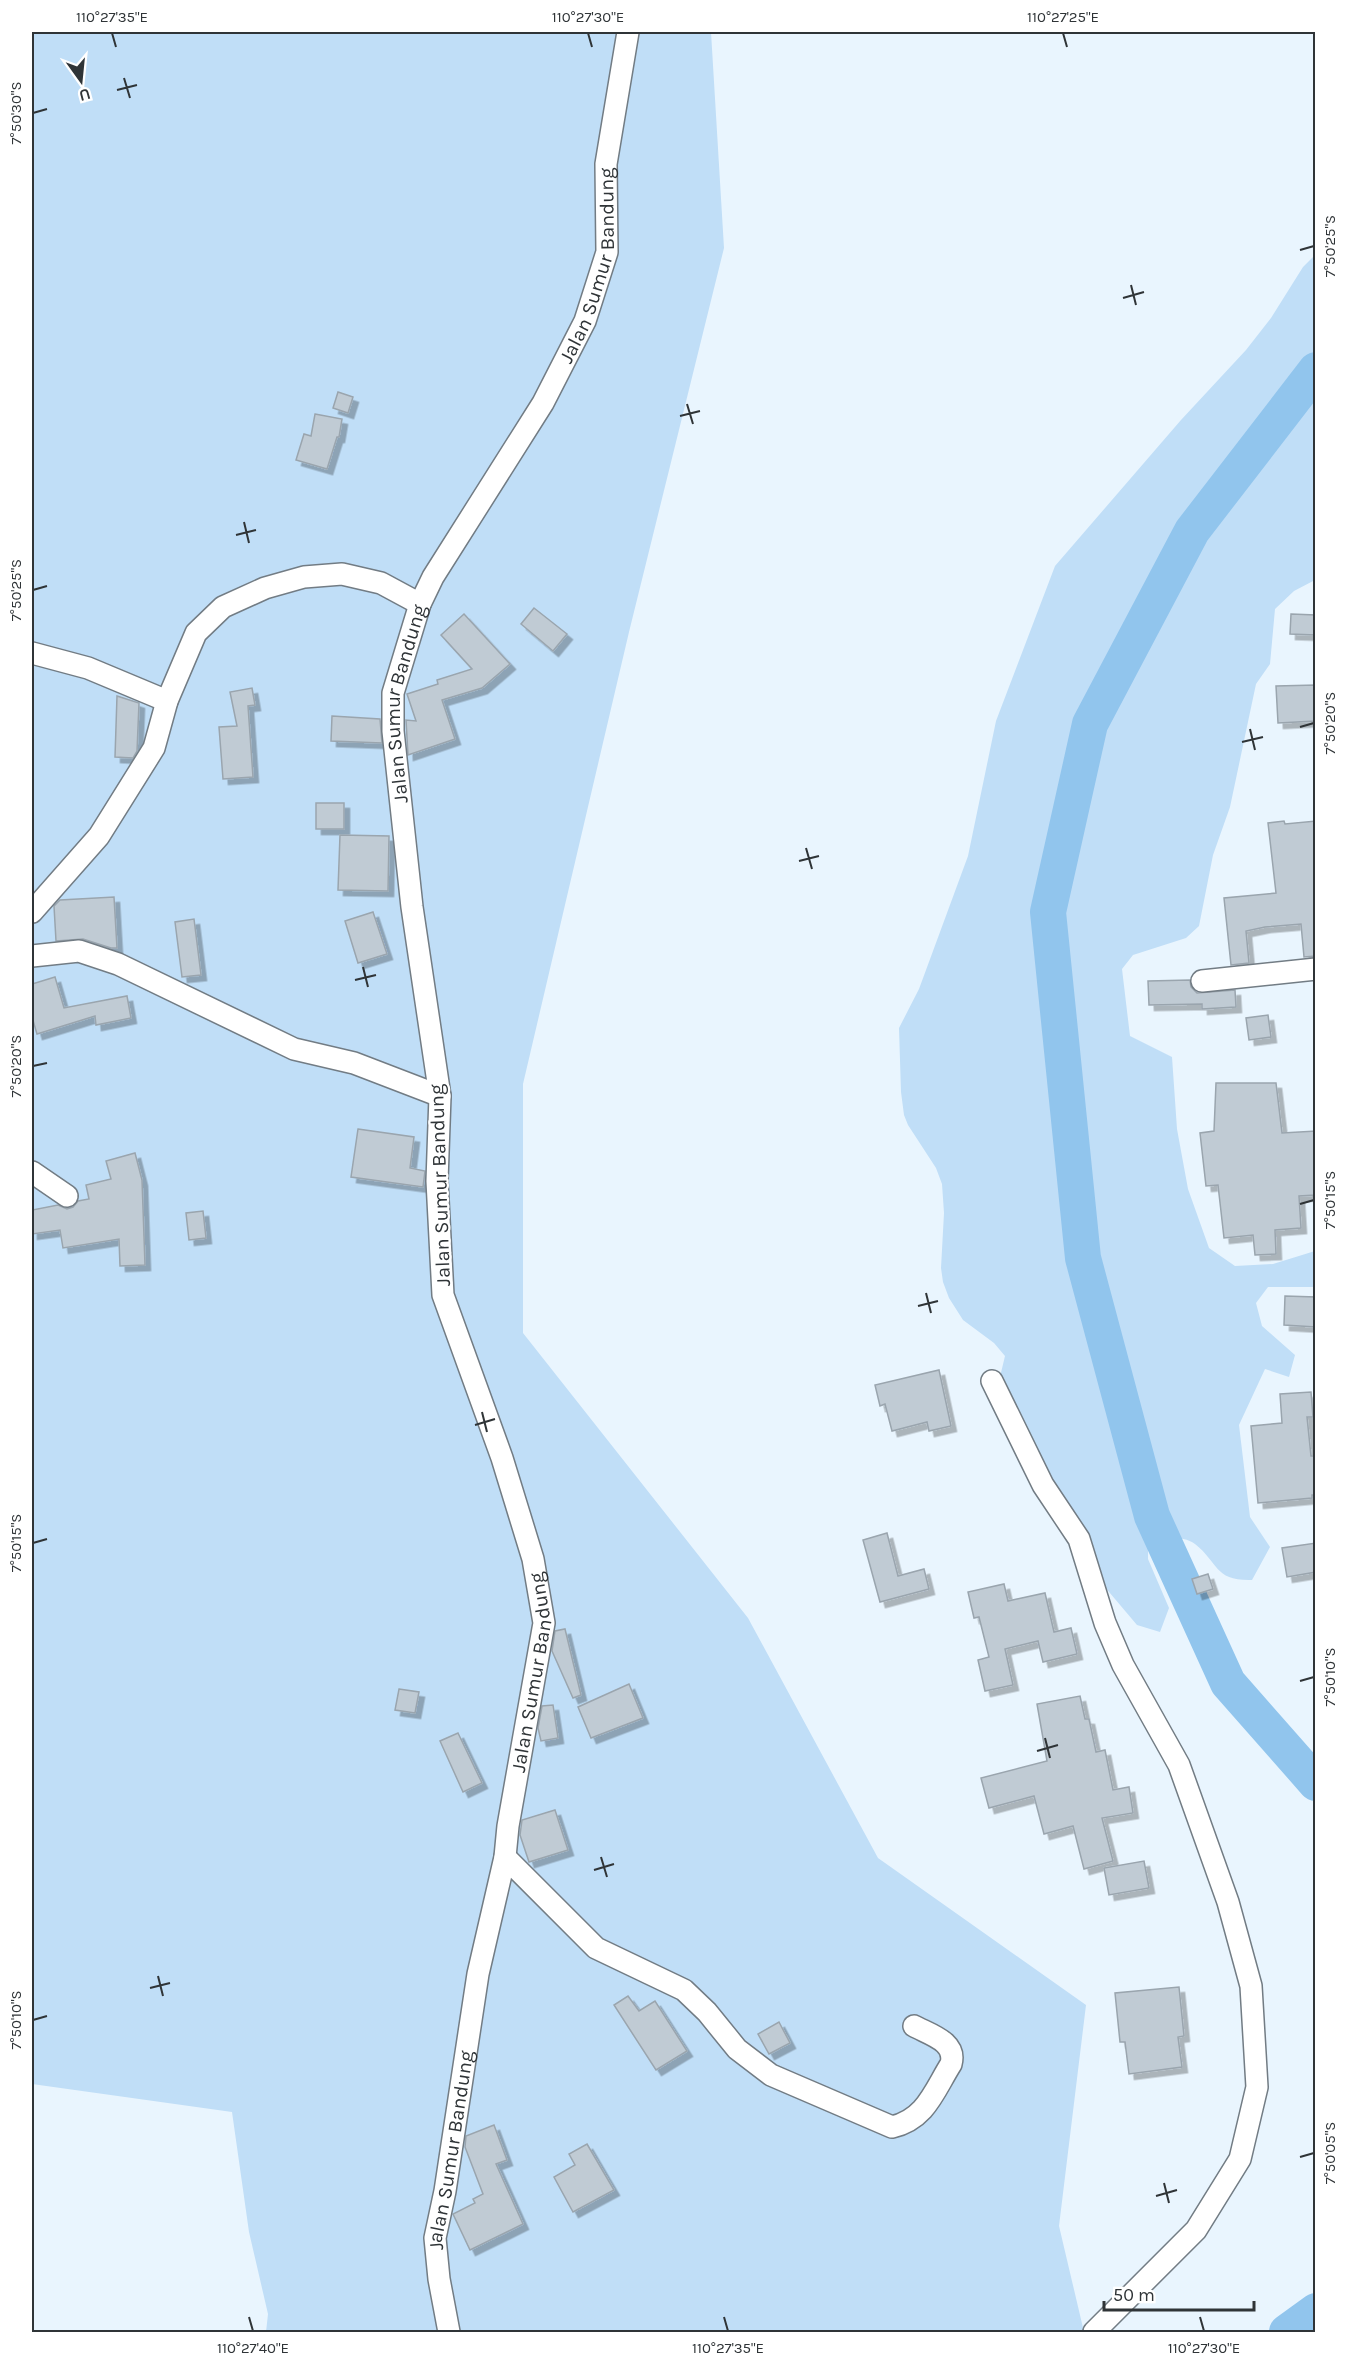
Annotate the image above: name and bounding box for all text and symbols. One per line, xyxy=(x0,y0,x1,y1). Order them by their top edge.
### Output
text: 110°27'35"E xyxy=(76,8,148,26)
text: 110°27'30"E xyxy=(552,8,624,26)
text: 110°27'25"E xyxy=(1027,8,1099,26)
north arrow xyxy=(51,51,111,111)
text: 7°50'30"S xyxy=(7,82,25,144)
text: U xyxy=(77,84,93,106)
street label: Jalan Sumur Bandung xyxy=(554,167,618,367)
text: 7°50'25"S xyxy=(1321,215,1339,277)
text: 7°50'25"S xyxy=(7,559,25,621)
street label: Jalan Sumur Bandung xyxy=(381,602,431,804)
text: 7°50'20"S xyxy=(1321,692,1339,754)
text: 7°50'20"S xyxy=(7,1035,25,1097)
street label: Jalan Sumur Bandung xyxy=(425,1083,455,1287)
text: 7°50'15"S xyxy=(1321,1171,1339,1229)
text: 7°50'15"S xyxy=(7,1514,25,1572)
street label: Jalan Sumur Bandung xyxy=(506,1571,556,1774)
text: 7°50'10"S xyxy=(1321,1647,1339,1707)
text: 7°50'10"S xyxy=(7,1990,25,2050)
street label: Jalan Sumur Bandung xyxy=(423,2049,478,2251)
text: 7°50'05"S xyxy=(1321,2122,1339,2184)
scale bar xyxy=(1104,2274,1254,2312)
text: 50 m xyxy=(1113,2284,1155,2306)
text: 110°27'40"E xyxy=(217,2339,289,2357)
text: 110°27'35"E xyxy=(692,2339,764,2357)
text: 110°27'30"E xyxy=(1168,2339,1240,2357)

